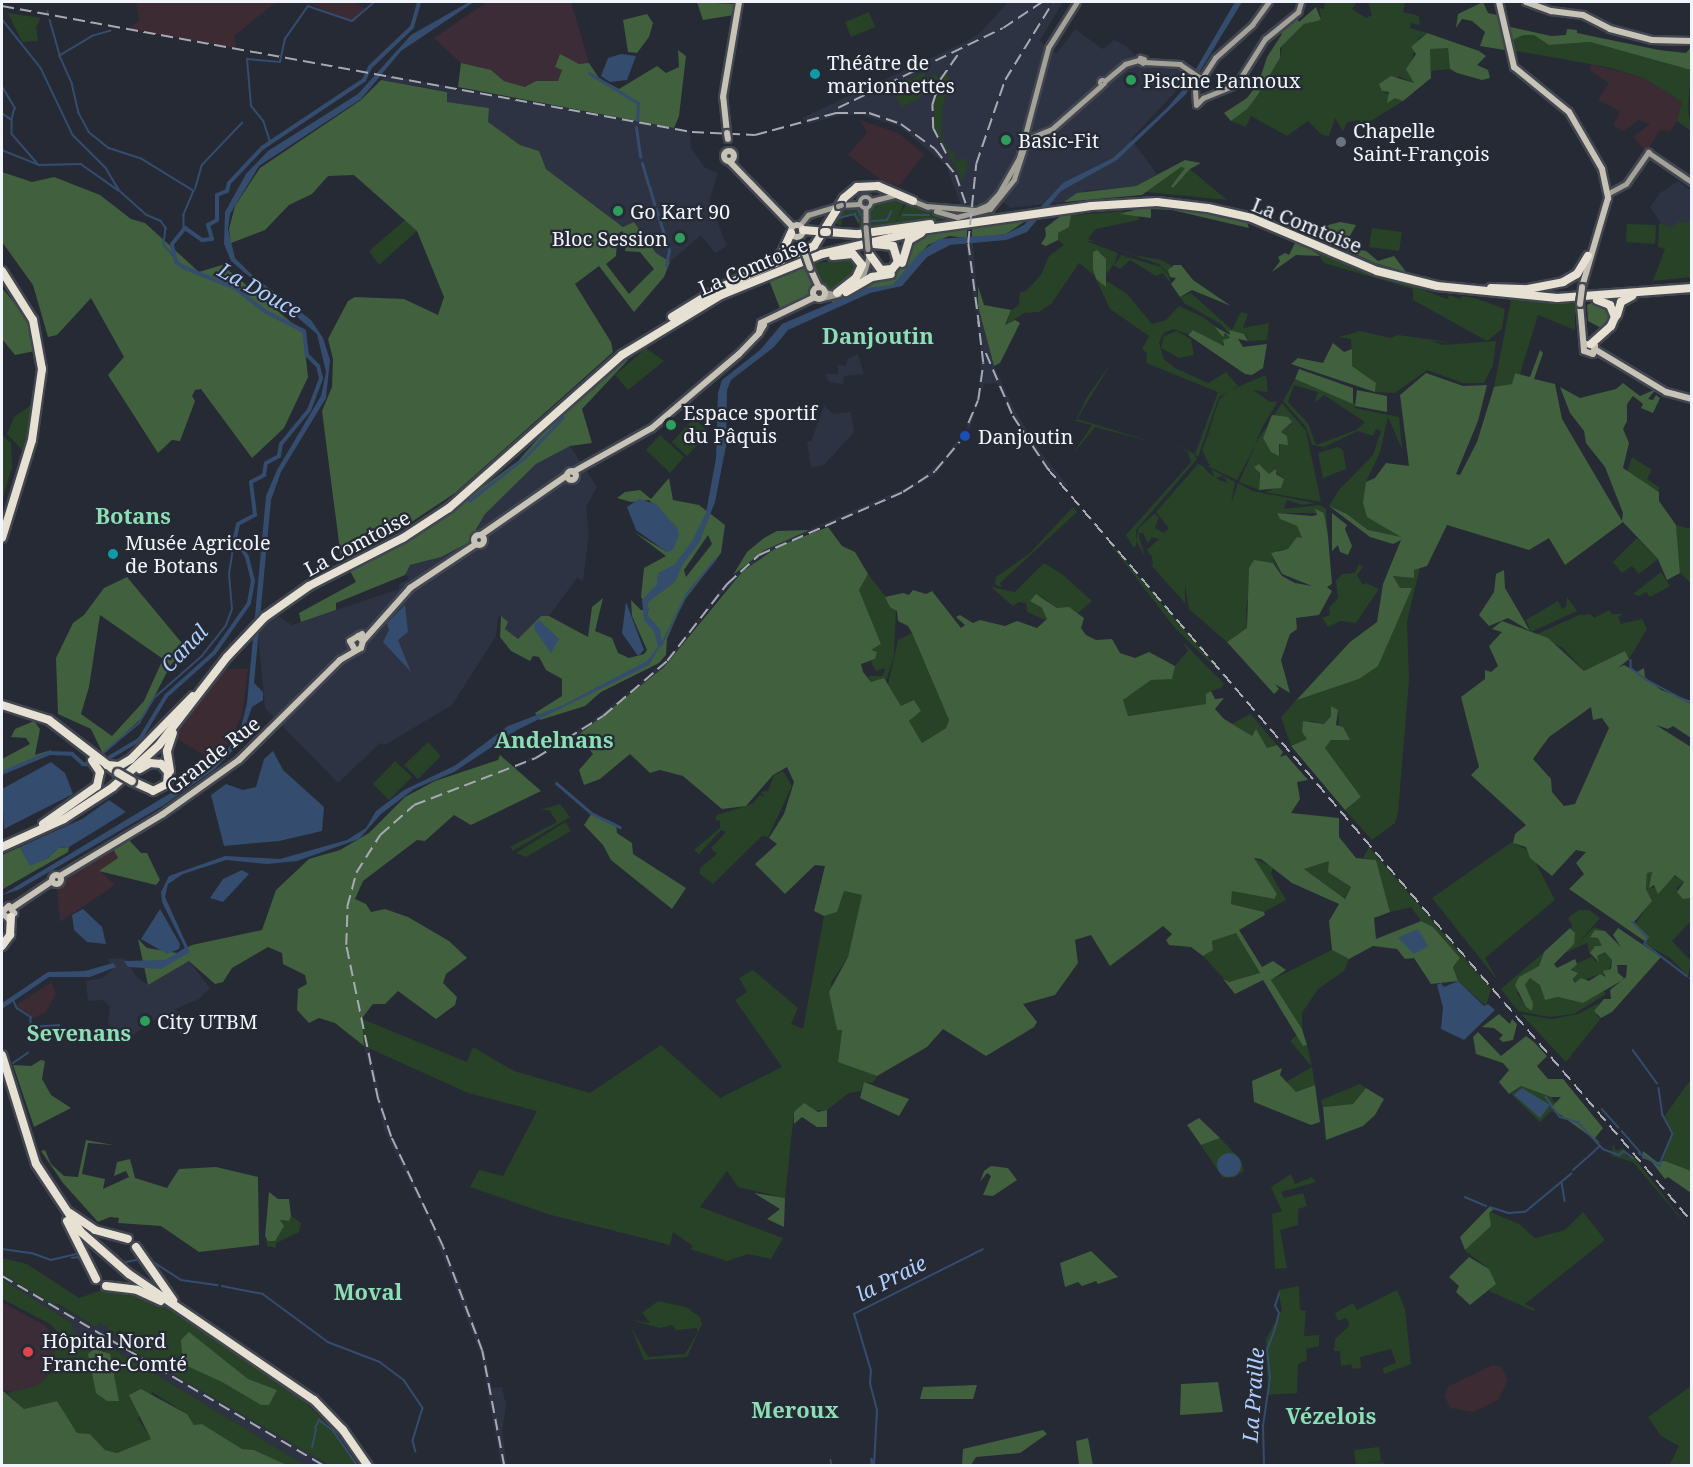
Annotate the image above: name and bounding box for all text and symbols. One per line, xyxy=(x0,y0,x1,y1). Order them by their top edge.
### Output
place label: Théâtre de marionnettes xyxy=(827,51,955,98)
marker: Théâtre de marionnettes xyxy=(808,67,822,81)
place label: Piscine Pannoux xyxy=(1143,68,1300,92)
marker: Piscine Pannoux xyxy=(1124,73,1138,87)
place label: Chapelle Saint-François xyxy=(1353,118,1489,165)
place label: Basic-Fit xyxy=(1018,128,1099,152)
marker: Basic-Fit xyxy=(999,133,1013,147)
marker: Chapelle Saint-François xyxy=(1334,135,1348,149)
street label: La Comtoise xyxy=(1249,192,1365,258)
place label: Go Kart 90 xyxy=(630,199,730,223)
marker: Go Kart 90 xyxy=(611,204,625,218)
place label: Bloc Session xyxy=(552,226,668,250)
marker: Bloc Session xyxy=(673,231,687,245)
street label: La Comtoise xyxy=(695,232,811,300)
water label: La Douce xyxy=(214,257,306,323)
district label: Danjoutin xyxy=(822,323,934,349)
place label: Espace sportif du Pâquis xyxy=(683,401,817,448)
marker: Espace sportif du Pâquis xyxy=(664,418,678,432)
place label: Danjoutin xyxy=(978,424,1073,448)
marker: Danjoutin xyxy=(956,427,974,445)
district label: Botans xyxy=(95,503,171,529)
street label: La Comtoise xyxy=(300,505,414,581)
place label: Musée Agricole de Botans xyxy=(125,530,271,577)
marker: Musée Agricole de Botans xyxy=(106,547,120,561)
water label: Canal xyxy=(155,619,213,677)
street label: Grande Rue xyxy=(161,711,265,799)
district label: Andelnans xyxy=(495,727,613,753)
place label: City UTBM xyxy=(157,1009,258,1033)
marker: City UTBM xyxy=(138,1014,152,1028)
district label: Sevenans xyxy=(27,1020,131,1046)
water label: la Praie xyxy=(852,1250,930,1306)
district label: Moval xyxy=(334,1279,402,1305)
place label: Hôpital Nord Franche-Comté xyxy=(42,1328,187,1375)
marker: Hôpital Nord Franche-Comté xyxy=(19,1343,37,1361)
water label: La Praille xyxy=(1237,1347,1269,1443)
district label: Meroux xyxy=(751,1397,839,1423)
district label: Vézelois xyxy=(1286,1403,1376,1429)

